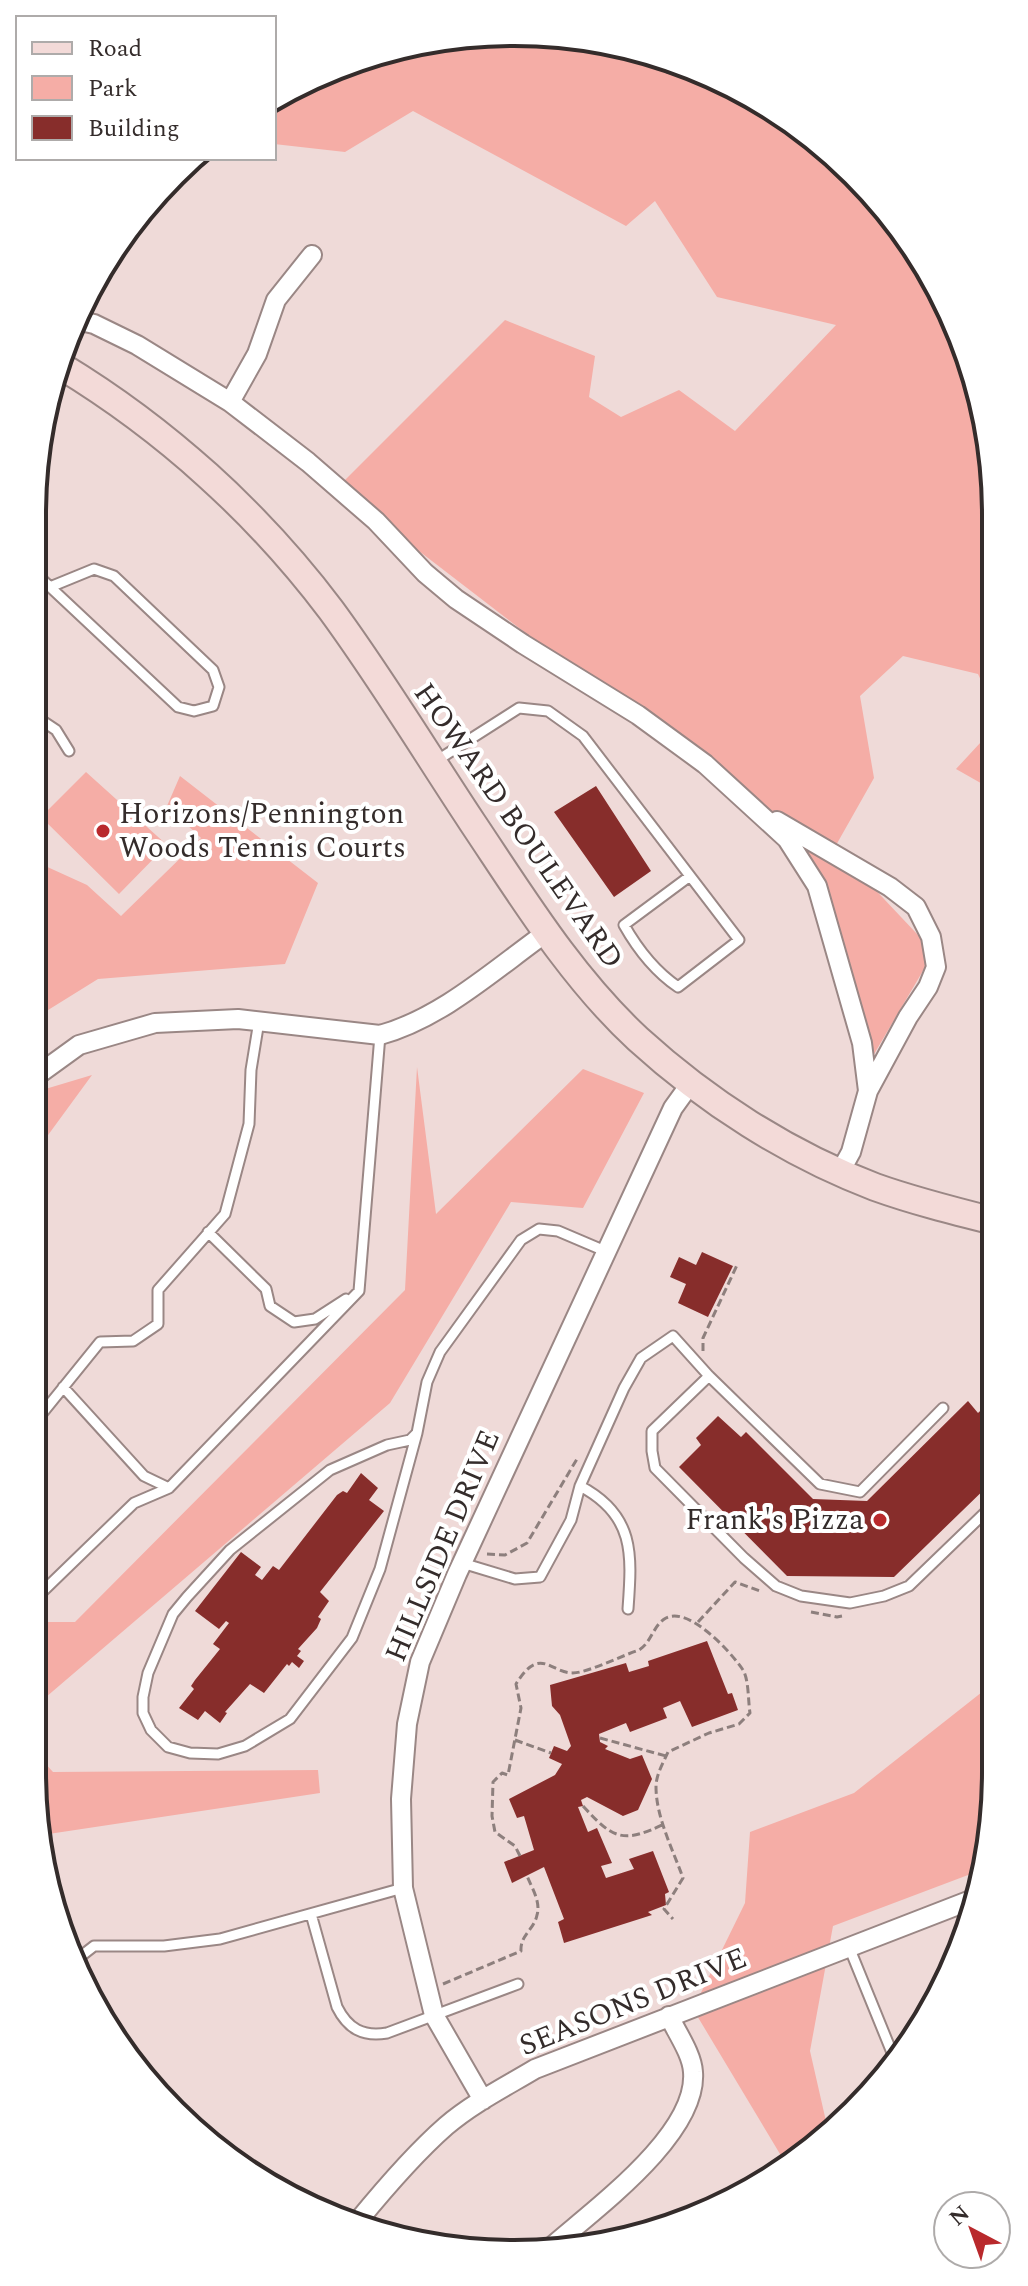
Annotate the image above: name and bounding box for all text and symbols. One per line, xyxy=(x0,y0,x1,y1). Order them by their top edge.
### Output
legend xyxy=(16,16,276,160)
text: Road xyxy=(88,31,142,67)
text: Park xyxy=(88,71,138,107)
text: Building xyxy=(88,111,180,147)
street label: HOWARD BOULEVARD xyxy=(402,673,634,979)
place label: Horizons/Pennington Woods Tennis Courts xyxy=(119,791,406,871)
marker: Horizons/Pennington Woods Tennis Courts xyxy=(94,822,112,840)
street label: HILLSIDE DRIVE xyxy=(373,1423,513,1669)
place label: Frank's Pizza xyxy=(685,1497,864,1543)
marker: Frank's Pizza xyxy=(871,1511,889,1529)
street label: SEASONS DRIVE xyxy=(512,1935,754,2069)
north arrow xyxy=(932,2190,1012,2270)
text: N xyxy=(942,2198,977,2234)

